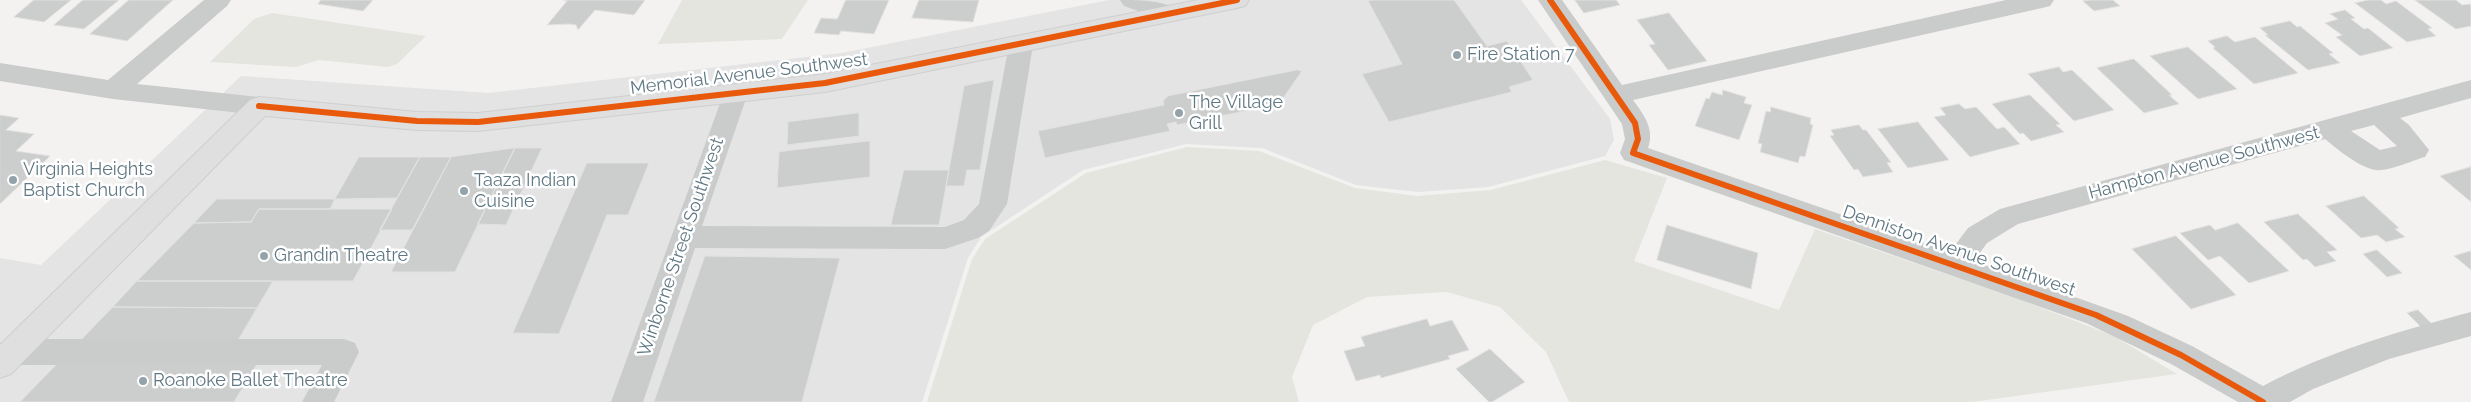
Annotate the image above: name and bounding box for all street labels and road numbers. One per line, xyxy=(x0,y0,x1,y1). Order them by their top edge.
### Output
street label: Memorial Avenue Southwest xyxy=(629,49,869,99)
street label: Hampton Avenue Southwest xyxy=(2086,122,2322,204)
street label: Winborne Street Southwest xyxy=(633,135,729,359)
street label: Denniston Avenue Southwest xyxy=(1840,201,2078,301)

